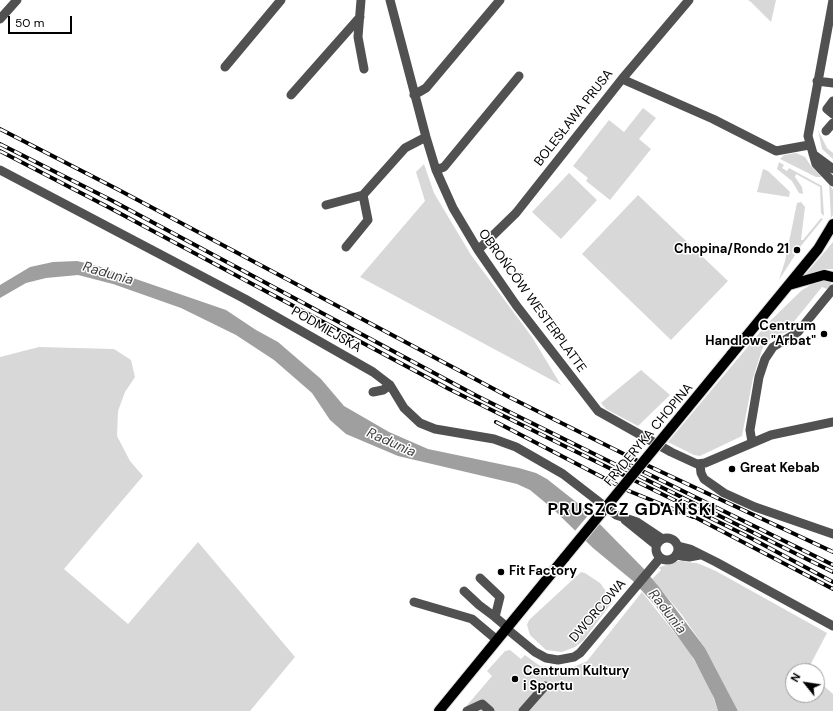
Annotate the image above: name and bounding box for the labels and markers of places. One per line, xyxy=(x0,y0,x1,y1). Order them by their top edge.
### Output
place label: Chopina/Rondo 21 xyxy=(674,242,789,258)
marker: Chopina/Rondo 21 xyxy=(792,245,802,255)
place label: Centrum Handlowe "Arbat" xyxy=(705,319,816,350)
marker: Centrum Handlowe "Arbat" xyxy=(819,329,829,339)
place label: Great Kebab xyxy=(740,461,820,477)
marker: Great Kebab xyxy=(727,464,737,474)
place label: Fit Factory xyxy=(509,564,577,580)
marker: Fit Factory xyxy=(496,567,506,577)
place label: Centrum Kultury i Sportu xyxy=(523,664,629,695)
marker: Centrum Kultury i Sportu xyxy=(510,674,520,684)

